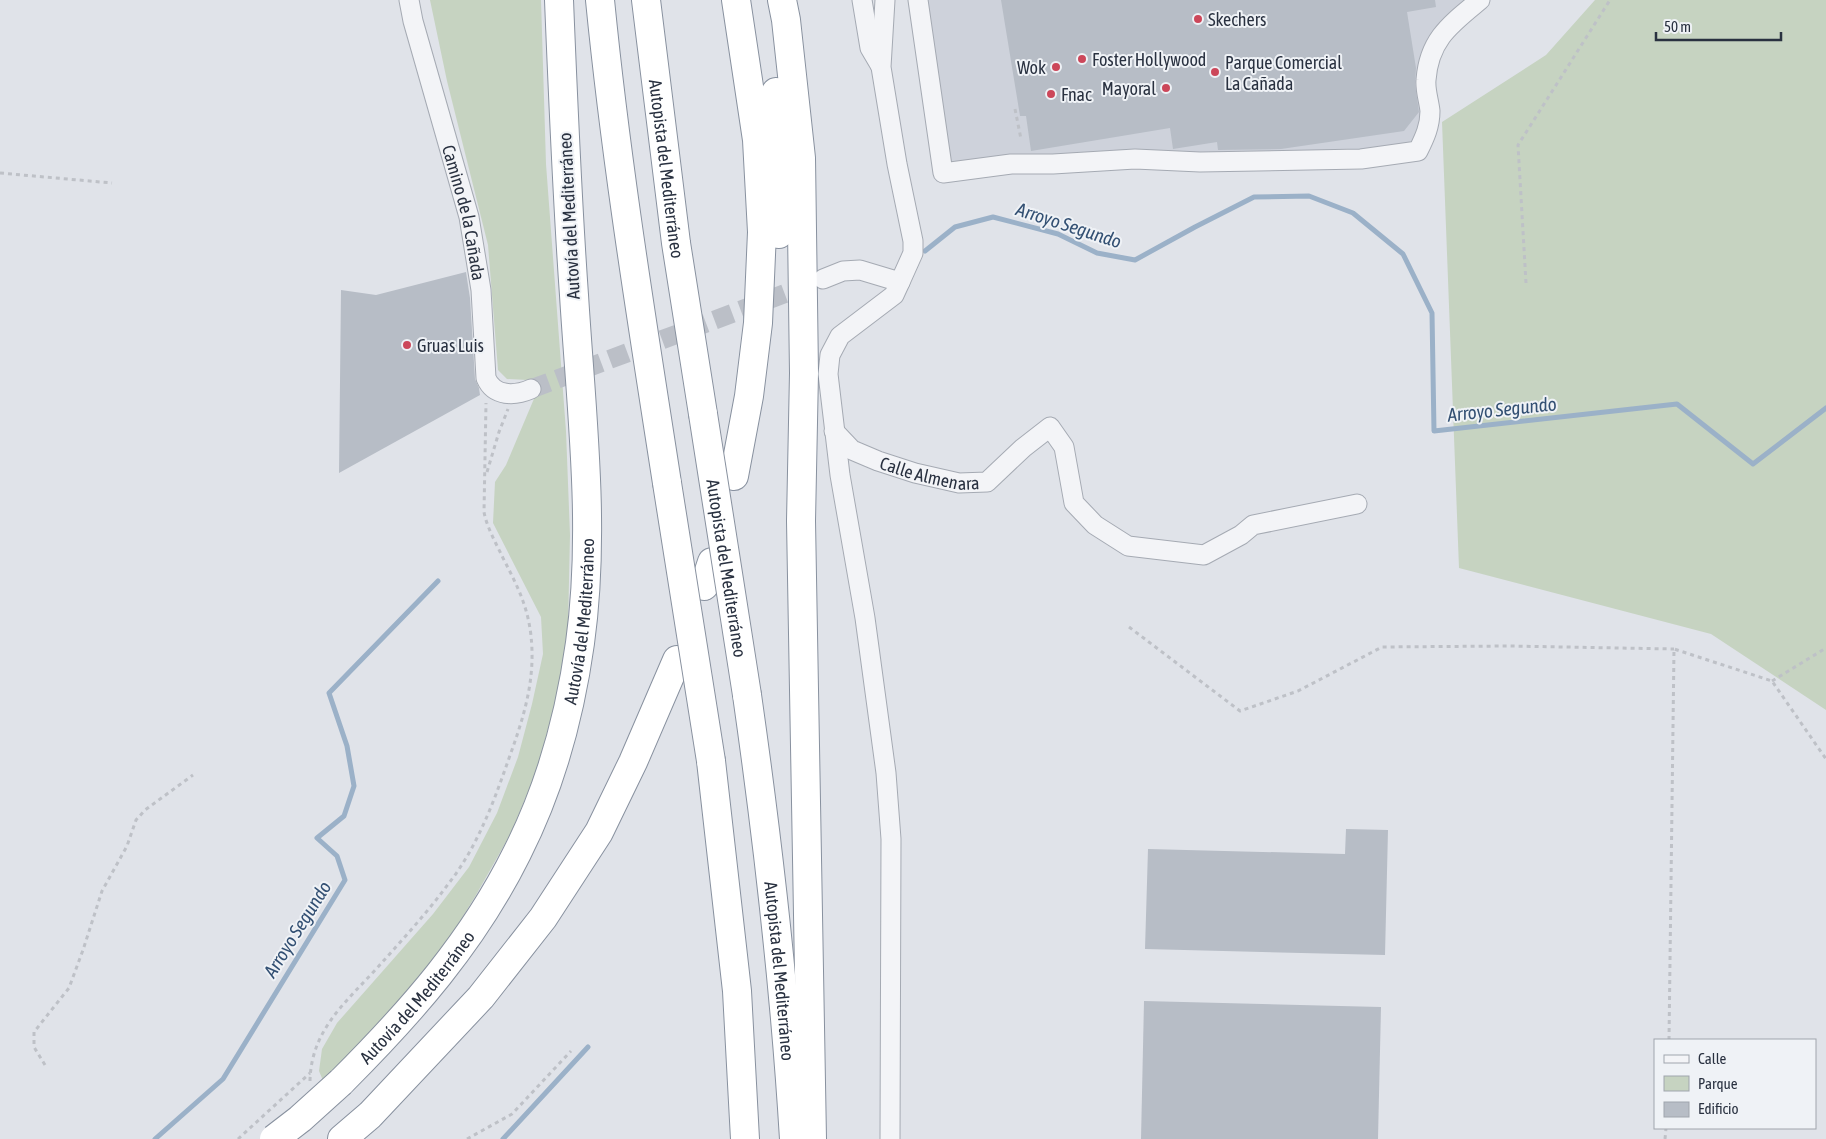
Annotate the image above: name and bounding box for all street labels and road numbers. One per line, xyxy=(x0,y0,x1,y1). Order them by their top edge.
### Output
street label: Autopista del Mediterráneo xyxy=(645,78,689,260)
street label: Autovía del Mediterráneo xyxy=(554,132,584,300)
street label: Camino de la Cañada xyxy=(438,142,490,282)
street label: Calle Almenara xyxy=(877,452,980,494)
street label: Autopista del Mediterráneo xyxy=(703,478,751,659)
street label: Autovía del Mediterráneo xyxy=(559,538,598,706)
street label: Autopista del Mediterráneo xyxy=(761,880,799,1061)
street label: Autovía del Mediterráneo xyxy=(355,927,479,1068)

